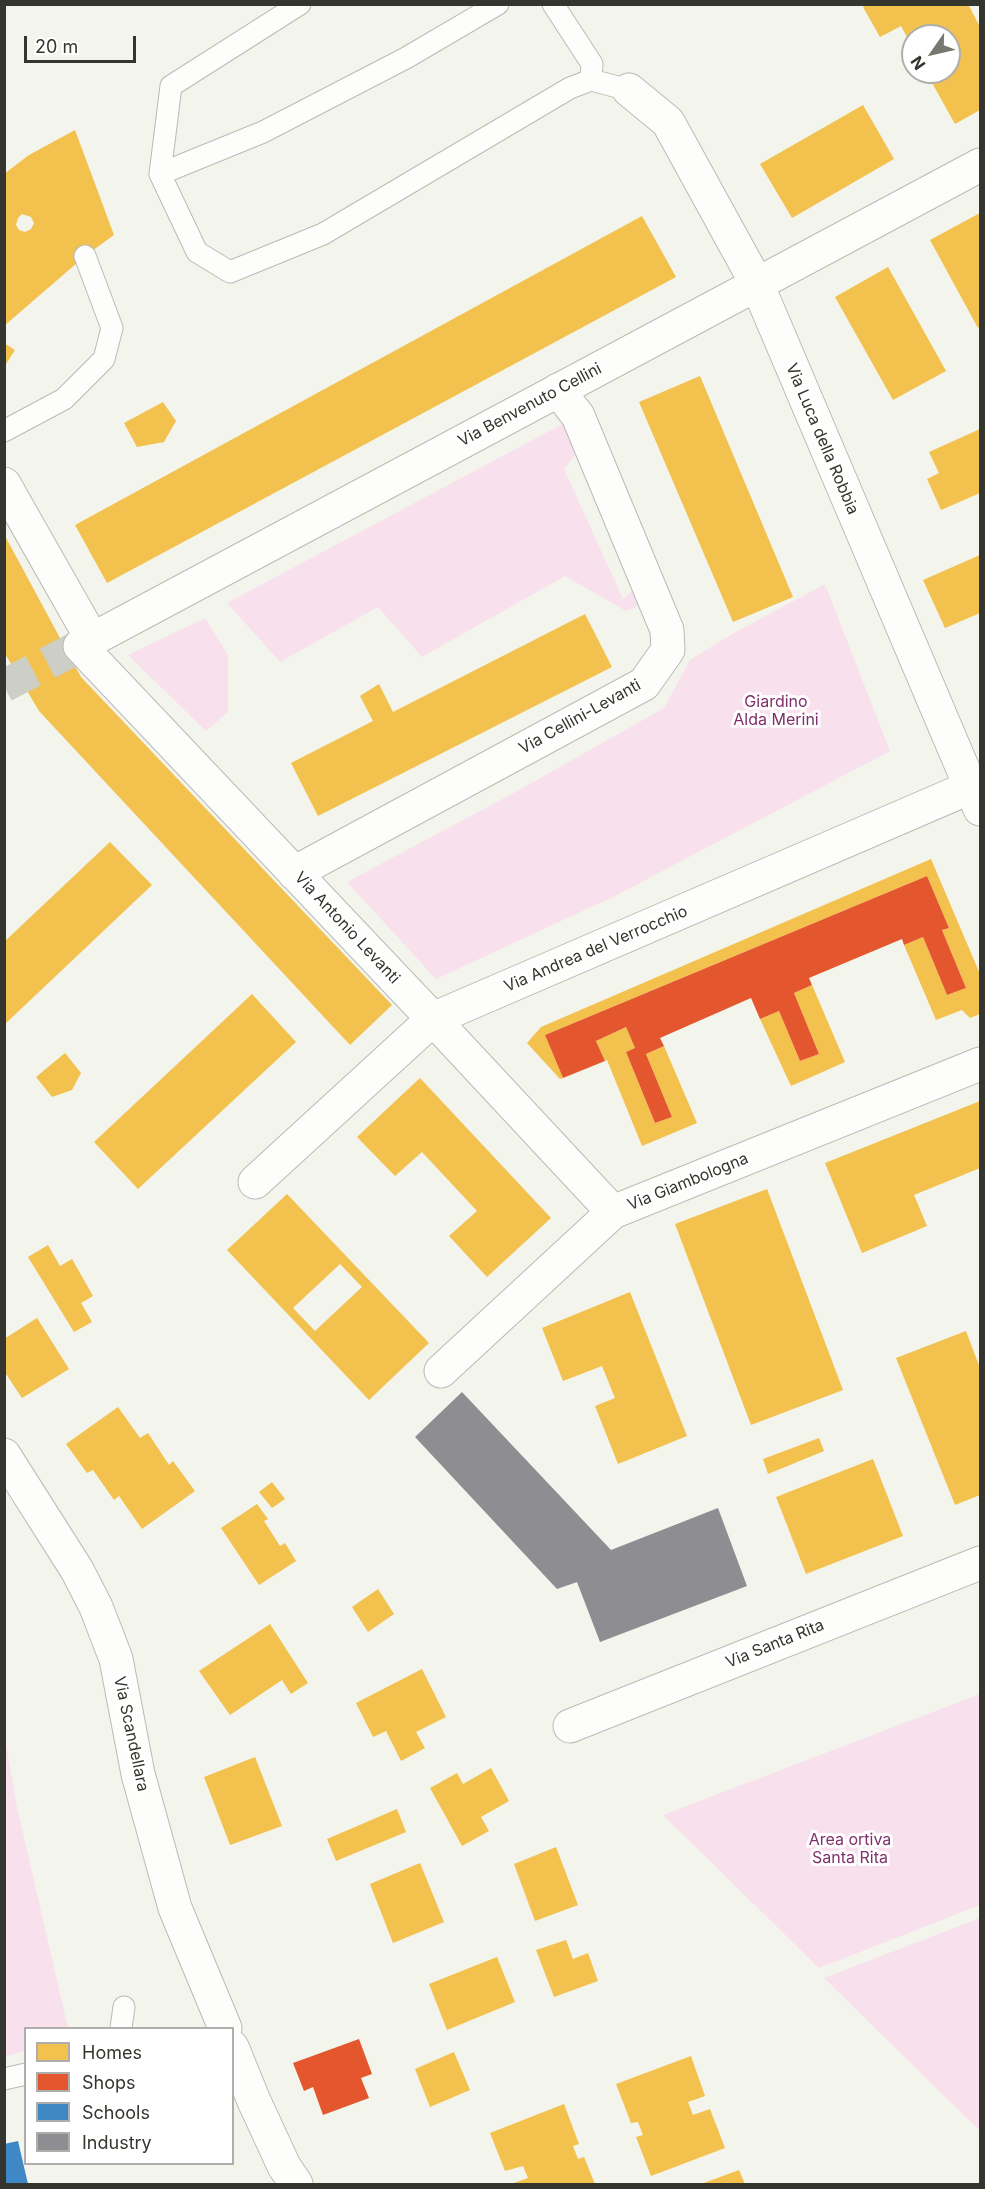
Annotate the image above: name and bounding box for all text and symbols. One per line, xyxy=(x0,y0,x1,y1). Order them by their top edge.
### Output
scale bar xyxy=(27,24,140,62)
north arrow xyxy=(901,24,961,84)
text: 20 m xyxy=(35,36,78,57)
text: N xyxy=(906,52,929,74)
street label: Via Benvenuto Cellini xyxy=(455,359,605,451)
street label: Via Luca della Robbia xyxy=(781,361,863,517)
street label: Via Cellini-Levanti xyxy=(516,676,644,758)
park label: Giardino Alda Merini xyxy=(733,692,819,730)
street label: Via Antonio Levanti xyxy=(290,868,404,988)
street label: Via Andrea del Verrocchio xyxy=(501,902,691,996)
street label: Via Giambologna xyxy=(625,1149,751,1215)
street label: Via Santa Rita xyxy=(723,1616,827,1672)
street label: Via Scandellara xyxy=(109,1675,153,1793)
park label: Area ortiva Santa Rita xyxy=(809,1830,891,1868)
legend xyxy=(24,2027,234,2165)
text: Homes xyxy=(82,2042,142,2063)
text: Shops xyxy=(82,2072,136,2093)
text: Schools xyxy=(82,2102,150,2123)
text: Industry xyxy=(82,2132,152,2153)

